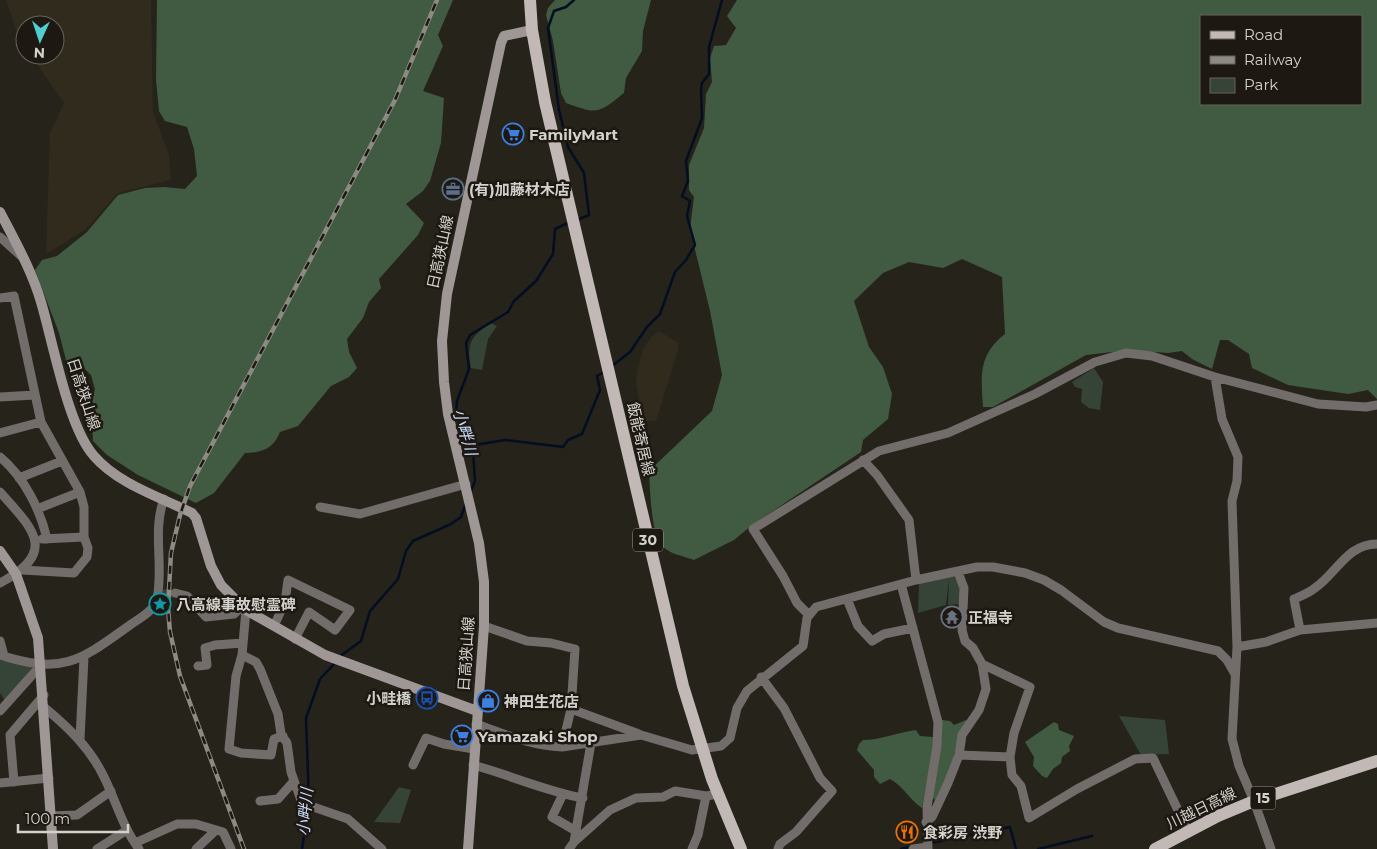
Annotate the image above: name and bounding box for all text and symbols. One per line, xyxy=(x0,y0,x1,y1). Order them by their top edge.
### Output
north arrow xyxy=(15,15,65,65)
legend xyxy=(1200,15,1362,105)
text: Road xyxy=(1244,25,1283,44)
text: N xyxy=(33,44,45,62)
text: Railway xyxy=(1244,50,1302,69)
text: Park xyxy=(1244,75,1278,94)
supermarket icon: FamilyMart xyxy=(501,122,525,146)
place label: FamilyMart xyxy=(529,125,619,144)
office icon: (有)加藤材木店 xyxy=(441,177,465,201)
place label: (有)加藤材木店 xyxy=(469,180,570,199)
street label: 日高狭山線 xyxy=(423,213,457,291)
street label: 日高狭山線 xyxy=(63,355,105,433)
street label: 飯能寄居線 xyxy=(623,400,659,478)
water label: 小畔川 xyxy=(449,406,481,460)
road number: 30 xyxy=(633,528,663,552)
place icon: 八高線事故慰霊碑 xyxy=(148,592,172,616)
place label: 八高線事故慰霊碑 xyxy=(176,595,296,614)
temple icon: 正福寺 xyxy=(940,605,964,629)
place label: 正福寺 xyxy=(968,608,1013,627)
street label: 日高狭山線 xyxy=(454,616,478,692)
bus stop icon: 小畦橋 xyxy=(415,686,439,710)
place label: 小畦橋 xyxy=(366,689,412,708)
shop icon: 神田生花店 xyxy=(476,689,500,713)
place label: 神田生花店 xyxy=(503,692,579,711)
supermarket icon: Yamazaki Shop xyxy=(450,724,474,748)
place label: Yamazaki Shop xyxy=(477,727,598,746)
street label: 川越日高線 xyxy=(1163,783,1239,833)
water label: 小畔川 xyxy=(293,785,317,837)
road number: 15 xyxy=(1250,786,1276,810)
scale bar xyxy=(18,802,128,834)
text: 100 m xyxy=(25,809,70,828)
restaurant icon: 食彩房 渋野 xyxy=(895,820,919,844)
place label: 食彩房 渋野 xyxy=(923,823,1002,842)

